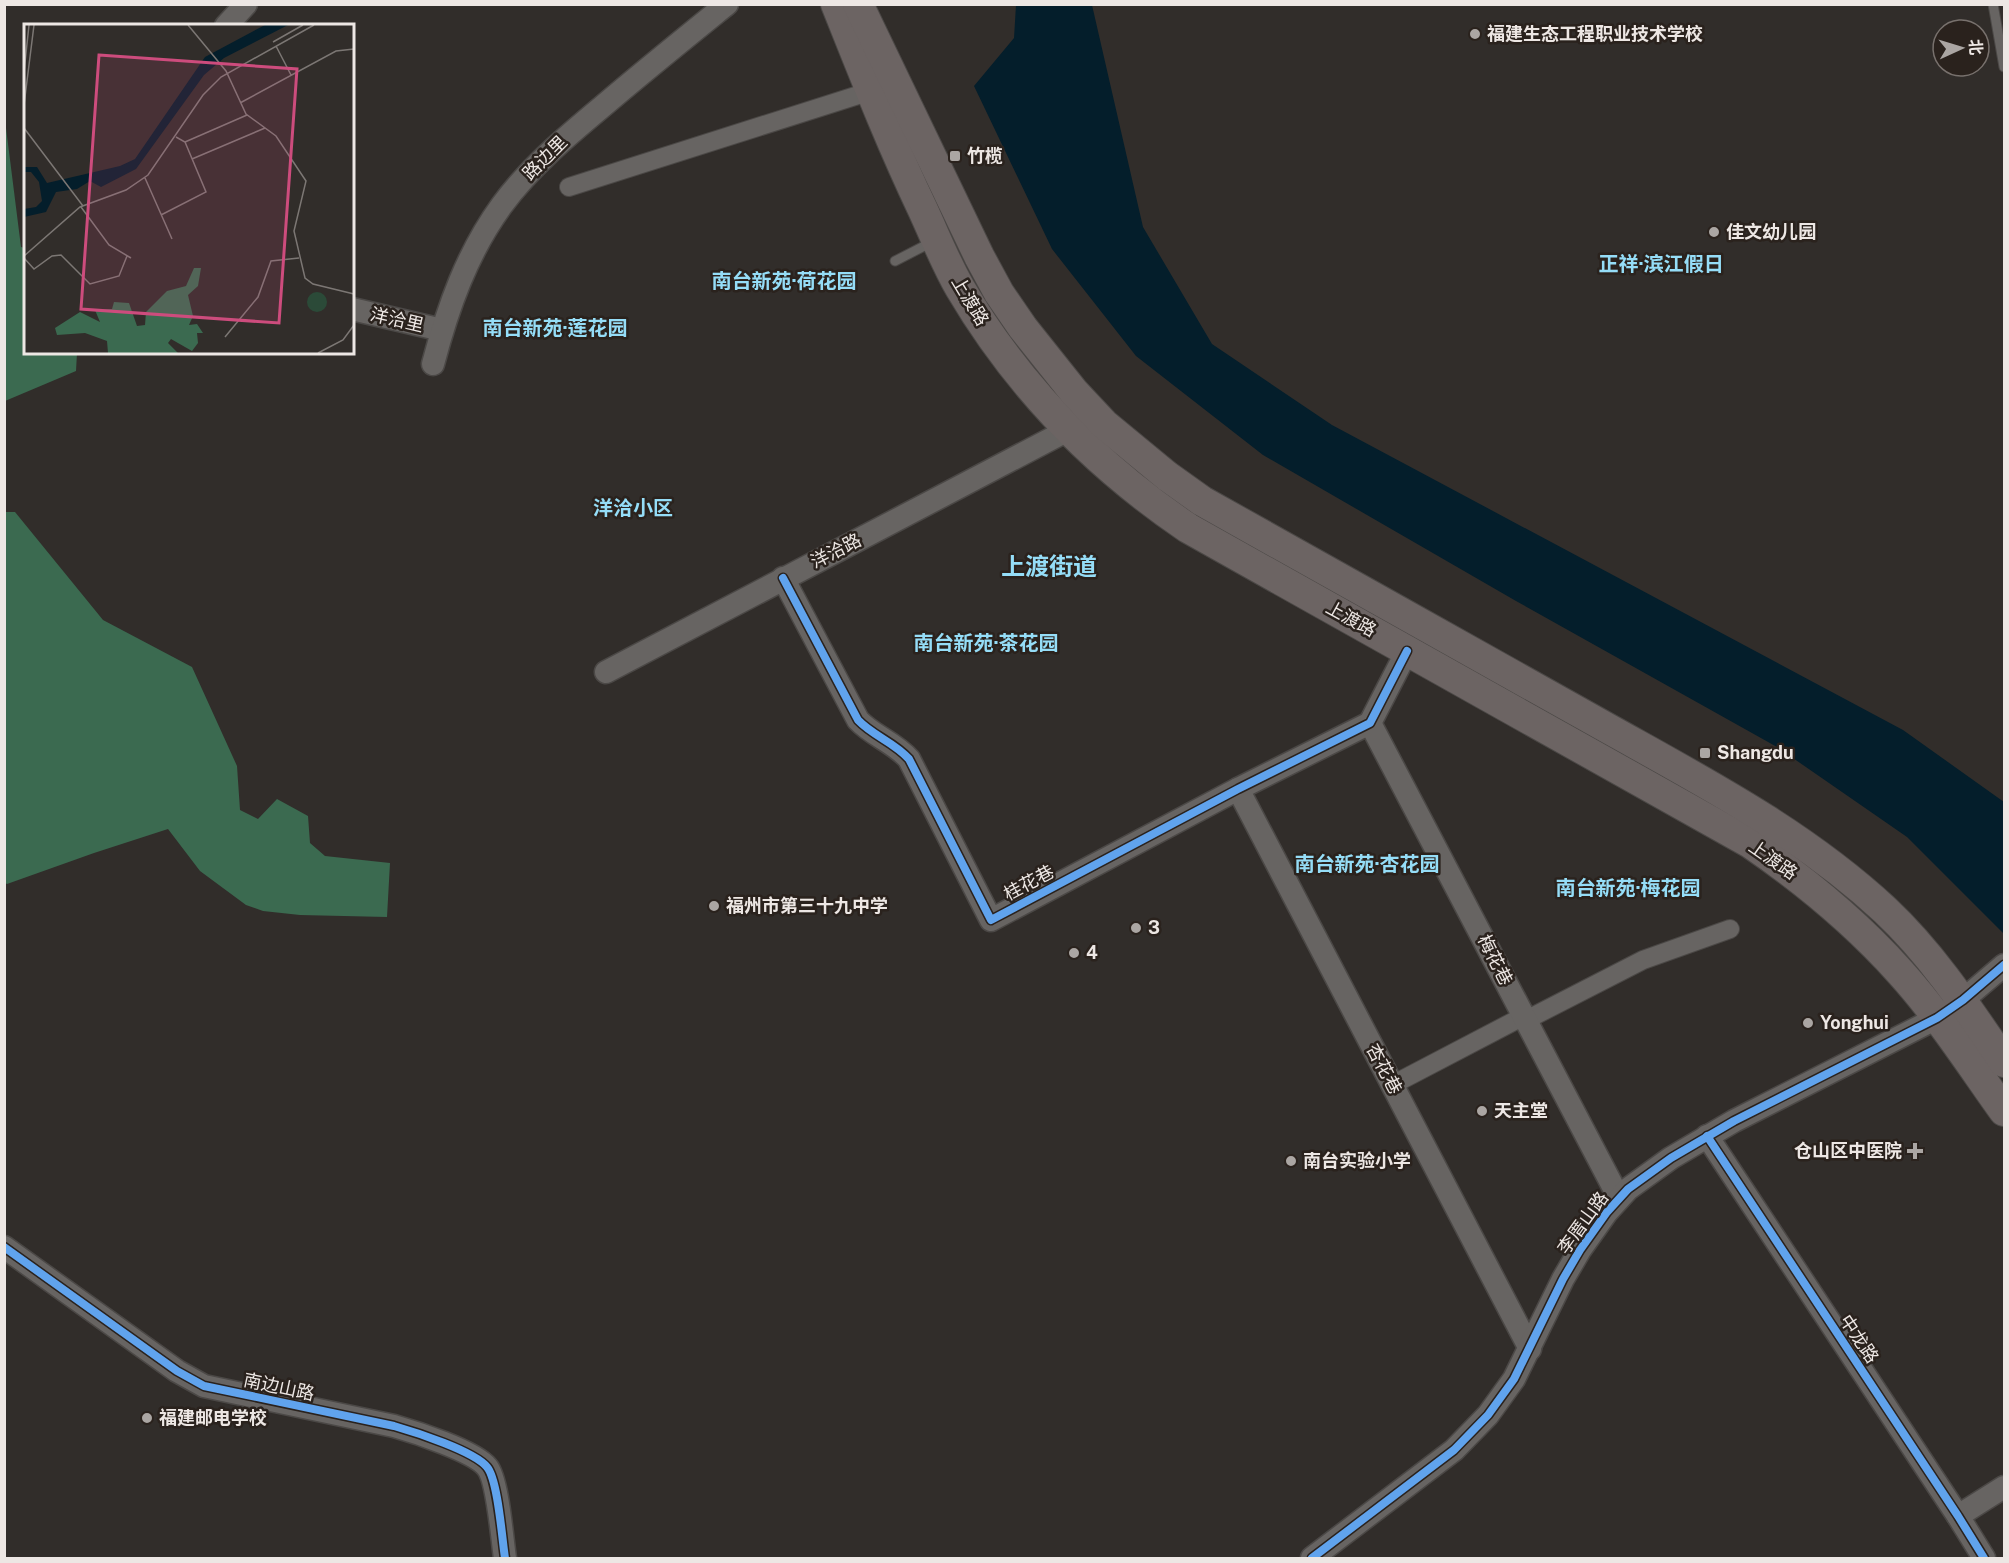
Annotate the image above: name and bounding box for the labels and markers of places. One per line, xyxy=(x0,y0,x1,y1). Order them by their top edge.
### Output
place label: 福建生态工程职业技术学校 xyxy=(1487,23,1703,44)
marker: 福建生态工程职业技术学校 xyxy=(1468,27,1482,41)
place label: 竹榄 xyxy=(967,145,1003,166)
marker: 竹榄 xyxy=(948,149,962,163)
place label: 佳文幼儿园 xyxy=(1726,221,1816,242)
marker: 佳文幼儿园 xyxy=(1707,225,1721,239)
place label: Shangdu xyxy=(1717,742,1794,763)
marker: Shangdu xyxy=(1698,746,1712,760)
place label: 福州市第三十九中学 xyxy=(726,895,888,916)
marker: 福州市第三十九中学 xyxy=(707,899,721,913)
place label: 3 xyxy=(1148,917,1160,938)
marker: 3 xyxy=(1129,921,1143,935)
place label: 4 xyxy=(1086,942,1098,963)
marker: 4 xyxy=(1067,946,1081,960)
place label: Yonghui xyxy=(1820,1012,1889,1033)
marker: Yonghui xyxy=(1801,1016,1815,1030)
place label: 天主堂 xyxy=(1494,1100,1548,1121)
marker: 天主堂 xyxy=(1475,1104,1489,1118)
place label: 仓山区中医院 xyxy=(1794,1140,1902,1161)
marker: 仓山区中医院 xyxy=(1906,1142,1924,1160)
place label: 南台实验小学 xyxy=(1303,1150,1411,1171)
marker: 南台实验小学 xyxy=(1284,1154,1298,1168)
place label: 福建邮电学校 xyxy=(159,1407,267,1428)
marker: 福建邮电学校 xyxy=(140,1411,154,1425)

